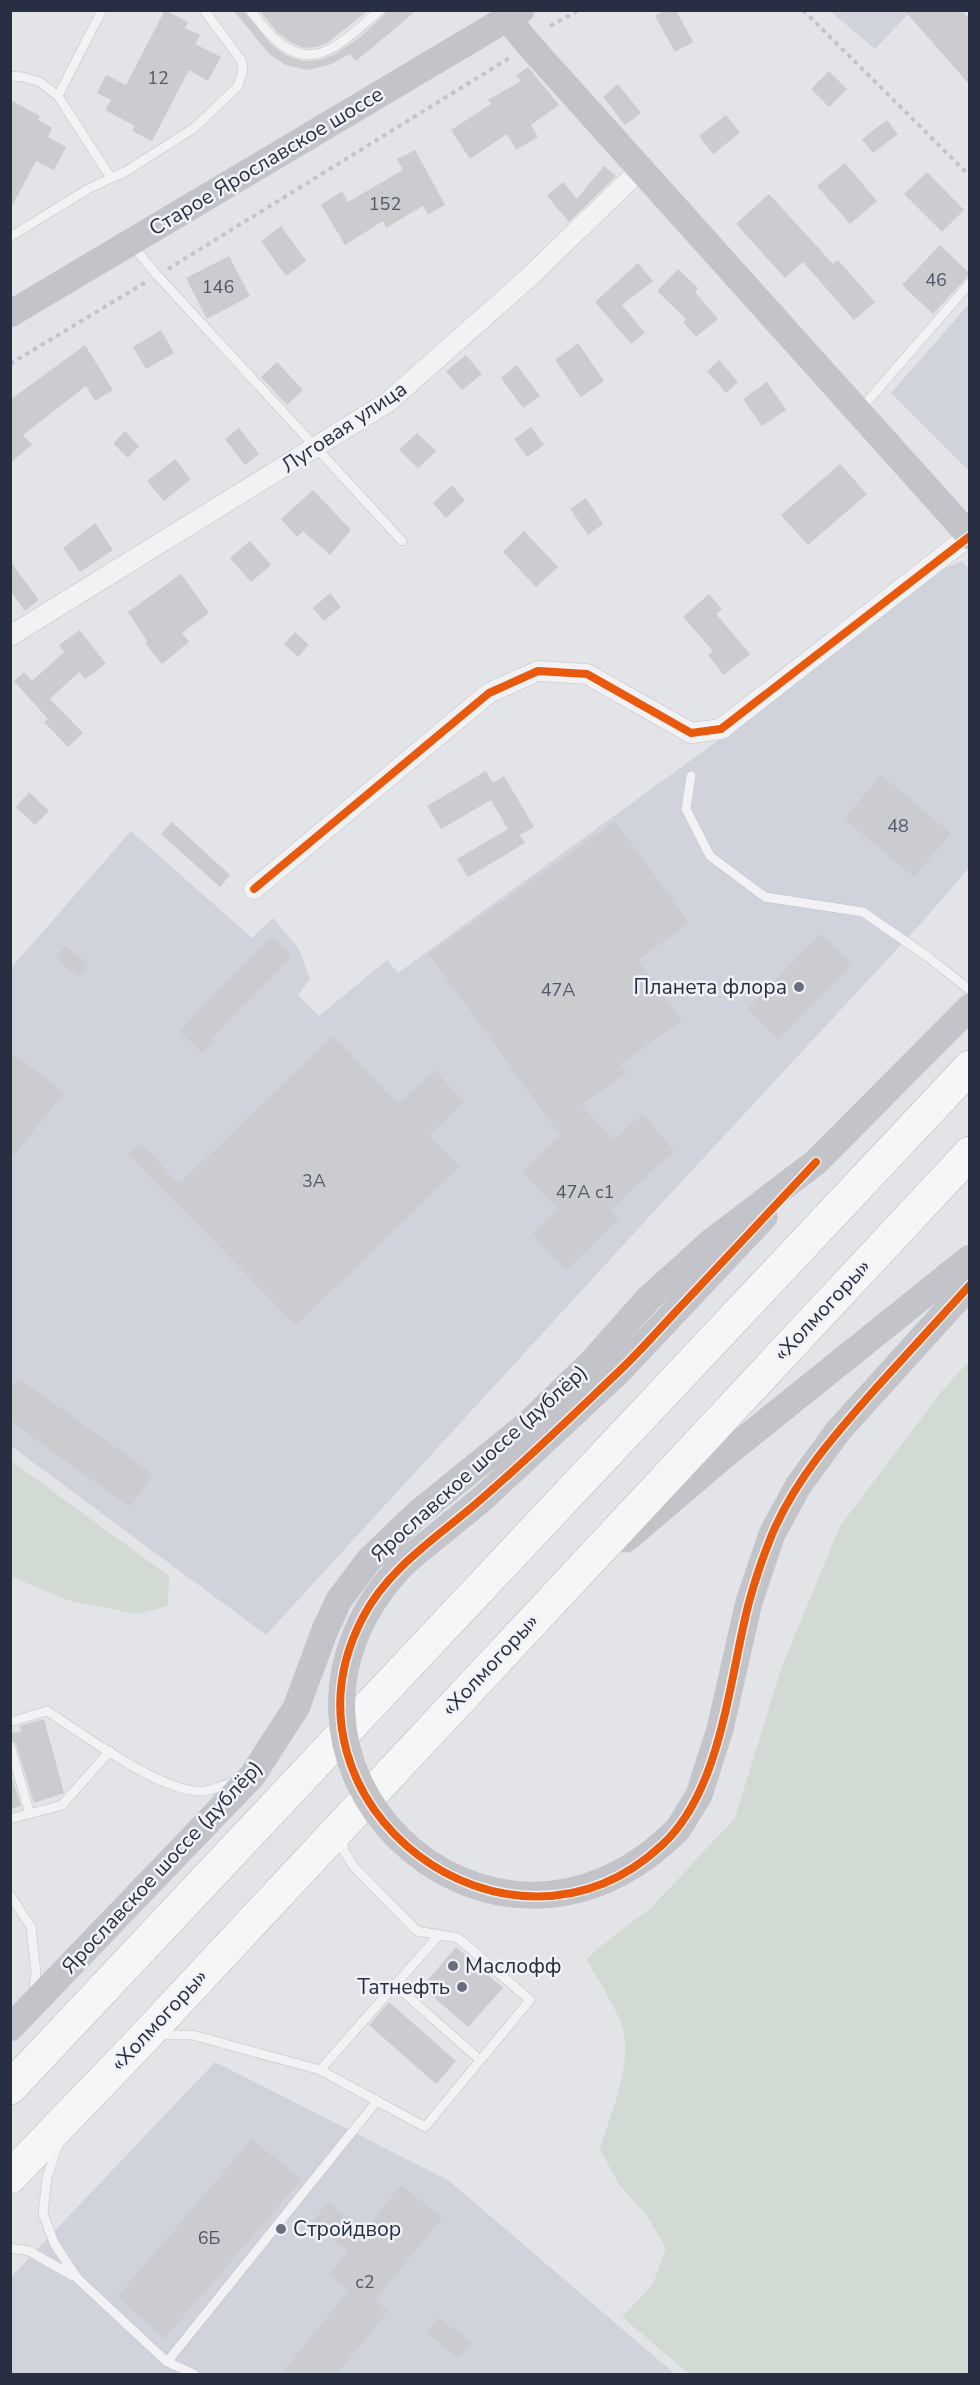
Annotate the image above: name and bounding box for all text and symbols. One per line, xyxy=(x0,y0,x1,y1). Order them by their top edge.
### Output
house number: 12 xyxy=(147,66,169,90)
street label: Старое Ярославское шоссе xyxy=(144,80,388,242)
house number: 152 xyxy=(369,192,401,216)
house number: 46 xyxy=(925,268,947,292)
house number: 146 xyxy=(202,275,234,299)
street label: Луговая улица xyxy=(276,375,412,479)
house number: 48 xyxy=(887,814,909,838)
place label: Планета флора xyxy=(634,973,787,1001)
house number: 47А xyxy=(541,978,575,1002)
marker: Планета флора xyxy=(792,980,806,994)
house number: 3А xyxy=(302,1169,326,1193)
house number: 47А с1 xyxy=(556,1180,614,1204)
street label: «Холмогоры» xyxy=(767,1253,877,1367)
street label: Ярославское шоссе (дублёр) xyxy=(365,1358,593,1568)
street label: «Холмогоры» xyxy=(435,1608,545,1722)
street label: Ярославское шоссе (дублёр) xyxy=(56,1754,268,1980)
place label: Маслофф xyxy=(465,1952,562,1980)
marker: Маслофф xyxy=(446,1959,460,1973)
street label: «Холмогоры» xyxy=(104,1963,214,2077)
place label: Татнефть xyxy=(357,1973,450,2001)
marker: Татнефть xyxy=(455,1980,469,1994)
place label: Стройдвор xyxy=(293,2215,401,2243)
marker: Стройдвор xyxy=(274,2222,288,2236)
house number: 6Б xyxy=(198,2226,220,2250)
house number: с2 xyxy=(355,2270,375,2294)

